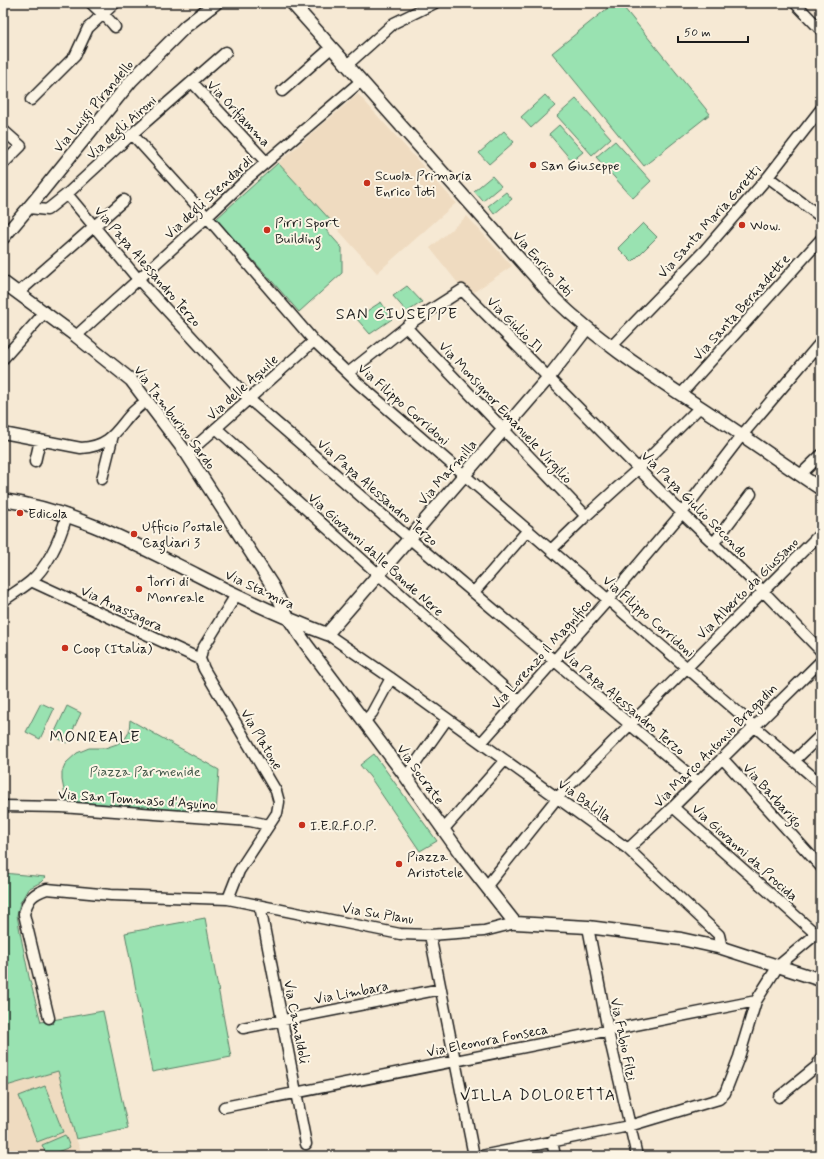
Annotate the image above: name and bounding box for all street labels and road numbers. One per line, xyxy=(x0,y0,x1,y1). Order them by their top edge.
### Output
street label: Via Luigi Pirandello xyxy=(50,56,139,158)
street label: Via Orifiamma xyxy=(203,76,274,151)
street label: Via degli Aironi xyxy=(83,92,162,165)
street label: Via degli Stendardi xyxy=(161,152,258,245)
street label: Via Santa Maria Goretti xyxy=(654,161,766,282)
street label: Via Papa Alessandro Terzo xyxy=(90,202,205,331)
street label: Via Enrico Toti xyxy=(508,227,576,300)
street label: Via Santa Bernadette xyxy=(689,250,795,365)
street label: Via Giulio II xyxy=(483,293,546,356)
street label: Via Monsignor Emanuele Virgilio xyxy=(434,338,576,488)
street label: Via delle Aquile xyxy=(203,351,282,425)
street label: Via Filippo Corridoni xyxy=(354,360,453,450)
street label: Via Tamburino Sardo xyxy=(129,362,219,473)
street label: Via Papa Alessandro Terzo xyxy=(313,435,442,551)
street label: Via Marmilla xyxy=(414,436,481,509)
street label: Via Papa Giulio Secondo xyxy=(637,447,752,562)
street label: Via Giovanni dalle Bande Nere xyxy=(304,489,447,621)
street label: Via Alberto da Giussano xyxy=(693,534,803,644)
street label: Via Stamira xyxy=(222,566,297,614)
street label: Via Filippo Corridoni xyxy=(599,572,698,662)
street label: Via Anassagora xyxy=(77,582,166,636)
street label: Via Lorenzo il Magnifico xyxy=(487,596,597,714)
street label: Via Papa Alessandro Terzo xyxy=(558,646,689,760)
street label: Via Marco Antonio Bragadin xyxy=(650,680,782,812)
street label: Via Platone xyxy=(236,706,286,773)
street label: Via Socrate xyxy=(392,741,448,808)
street label: Via Barbarigo xyxy=(737,759,806,833)
street label: Via Balilla xyxy=(554,775,615,826)
street label: Via San Tommaso d'Aquino xyxy=(58,786,216,814)
street label: Via Giovanni da Procida xyxy=(687,800,801,905)
street label: Via Su Planu xyxy=(341,899,415,929)
street label: Via Limbara xyxy=(313,977,390,1009)
street label: Via Camaldoli xyxy=(279,979,313,1066)
street label: Via Fabio Filzi xyxy=(606,996,641,1082)
street label: Via Eleonora Fonseca xyxy=(425,1020,549,1062)

